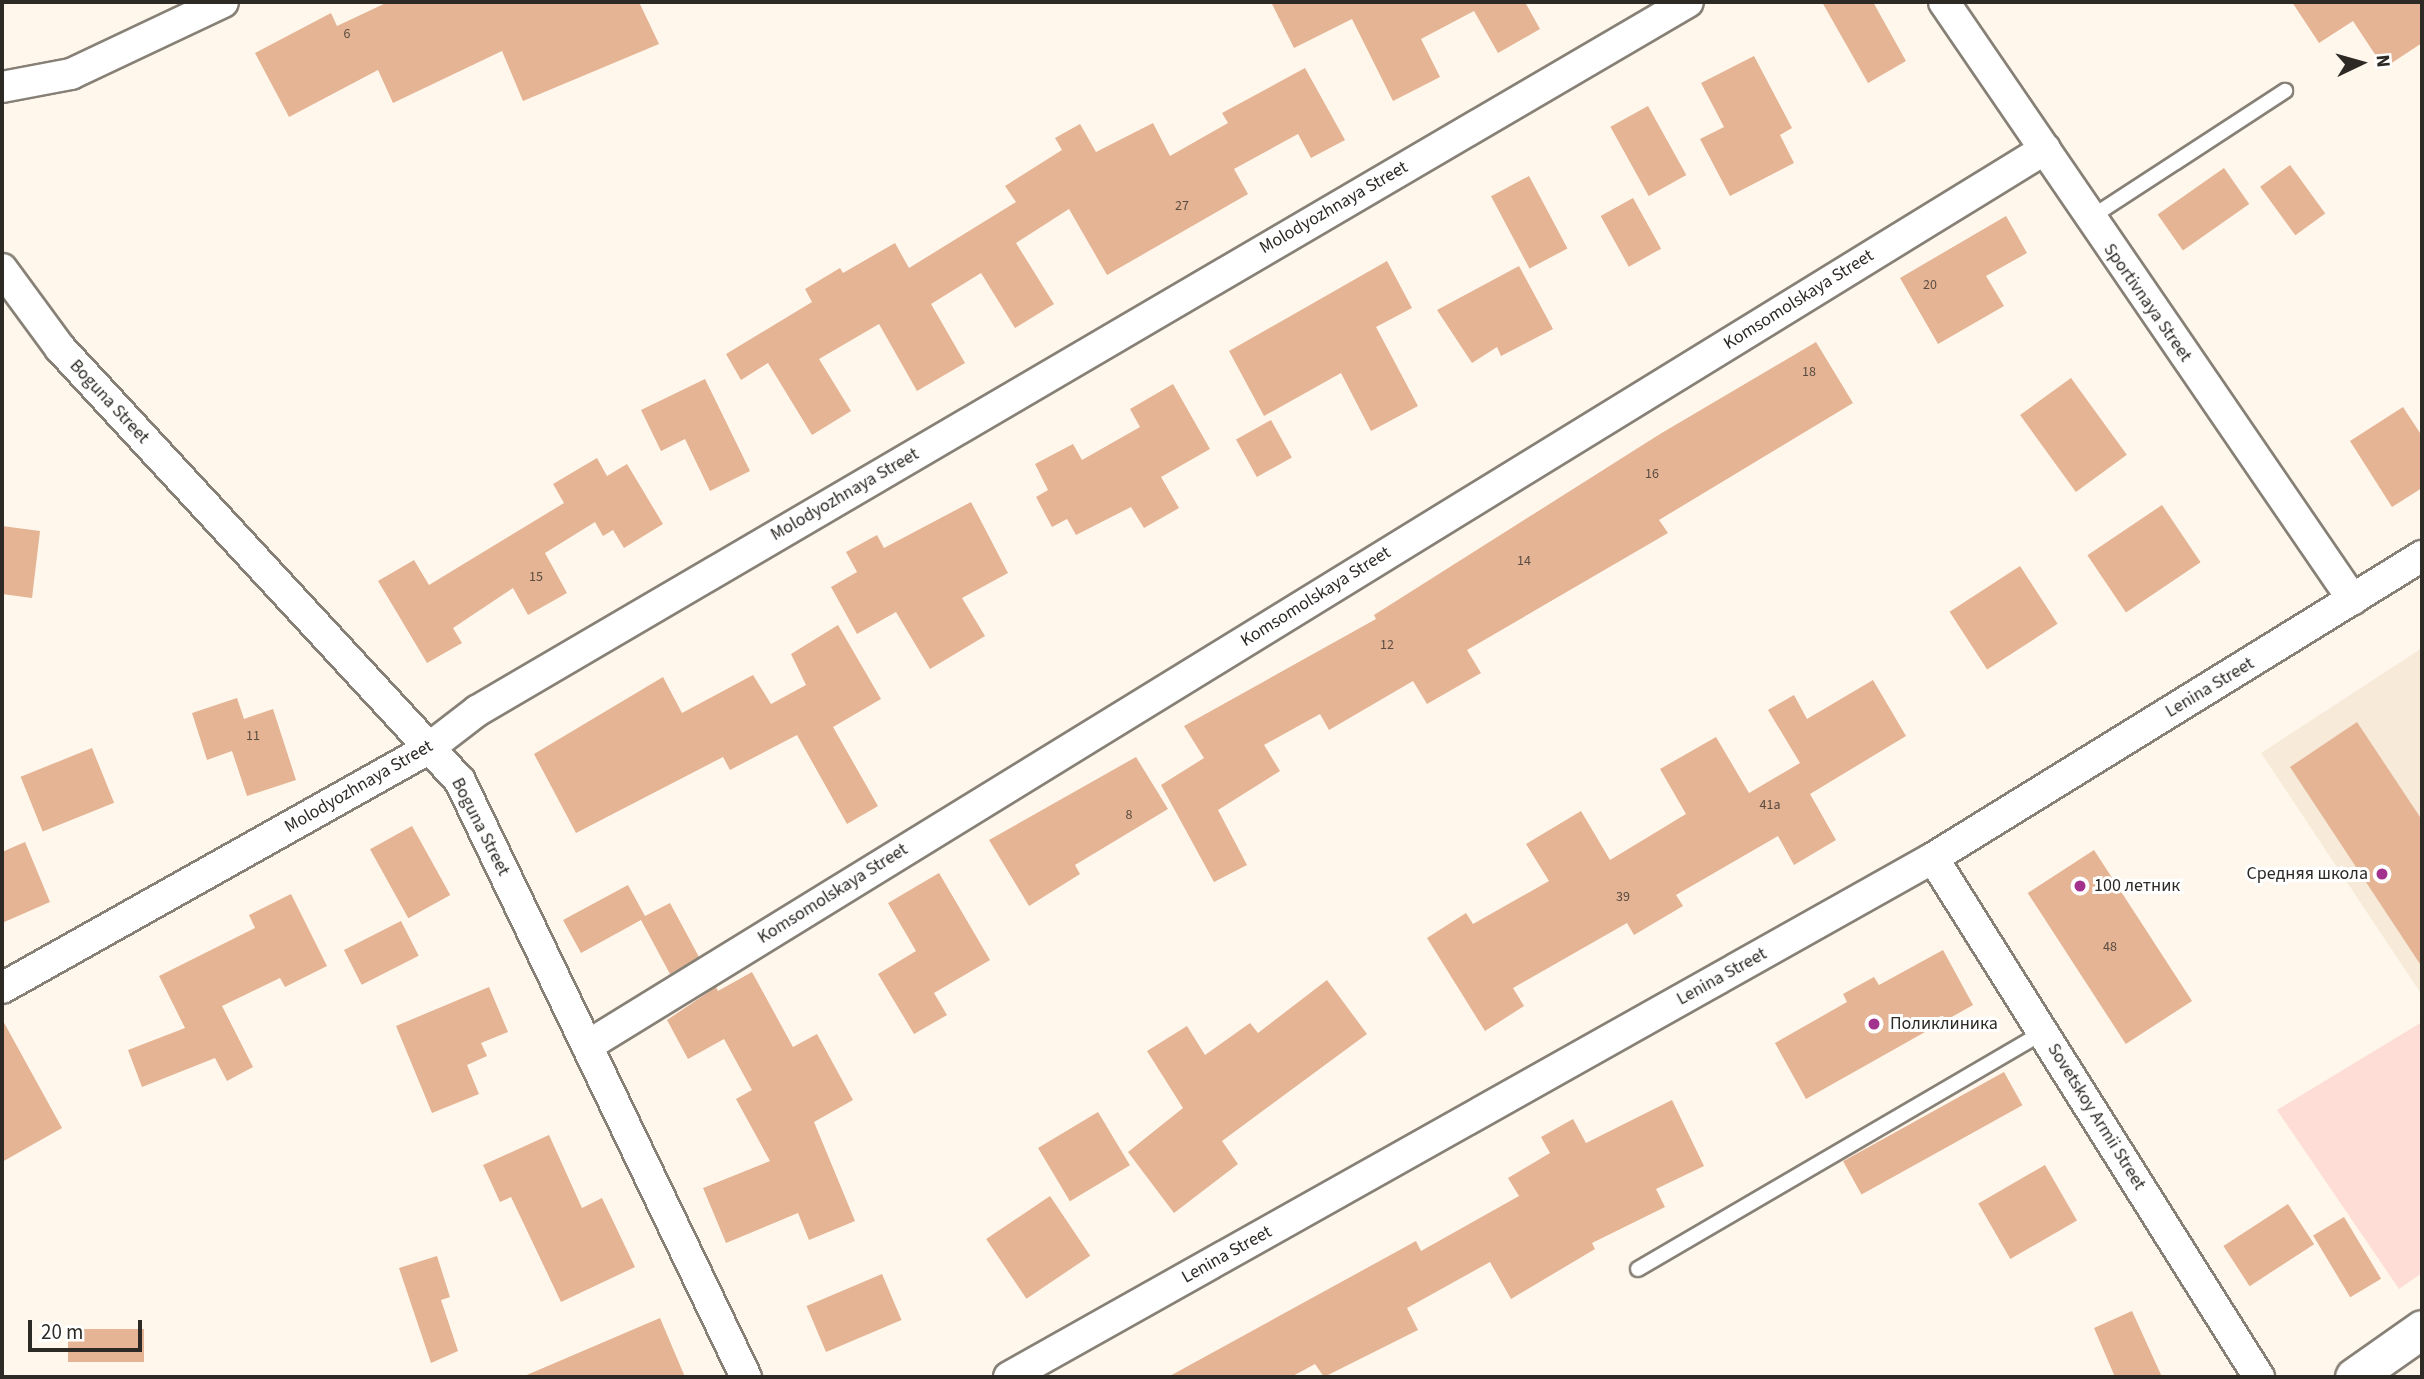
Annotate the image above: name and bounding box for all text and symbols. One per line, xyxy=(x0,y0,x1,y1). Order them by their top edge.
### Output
house number: 6 xyxy=(344,26,350,42)
north arrow xyxy=(2326,28,2396,98)
text: N xyxy=(2368,54,2396,69)
street label: Molodyozhnaya Street xyxy=(1256,157,1412,259)
house number: 27 xyxy=(1175,198,1189,214)
street label: Sportivnaya Street xyxy=(2098,240,2196,366)
street label: Komsomolskaya Street xyxy=(1720,245,1878,355)
house number: 20 xyxy=(1923,277,1937,293)
street label: Boguna Street xyxy=(65,356,153,448)
house number: 18 xyxy=(1802,364,1816,380)
street label: Molodyozhnaya Street xyxy=(767,444,923,546)
house number: 16 xyxy=(1645,466,1659,482)
street label: Komsomolskaya Street xyxy=(1237,542,1395,652)
house number: 14 xyxy=(1517,553,1531,569)
house number: 15 xyxy=(529,569,543,585)
house number: 12 xyxy=(1380,637,1394,653)
street label: Lenina Street xyxy=(2162,653,2258,723)
house number: 11 xyxy=(246,728,260,744)
street label: Molodyozhnaya Street xyxy=(281,736,437,838)
street label: Boguna Street xyxy=(446,775,514,879)
house number: 41а xyxy=(1760,797,1780,813)
house number: 8 xyxy=(1126,807,1132,823)
street label: Komsomolskaya Street xyxy=(754,839,912,949)
place label: Средняя школа xyxy=(2246,863,2368,885)
marker: Средняя школа xyxy=(2374,866,2390,882)
place label: 100 летник xyxy=(2094,875,2180,897)
marker: 100 летник xyxy=(2072,878,2088,894)
house number: 39 xyxy=(1616,889,1630,905)
house number: 48 xyxy=(2103,939,2117,955)
street label: Lenina Street xyxy=(1673,943,1771,1011)
place label: Поликлиника xyxy=(1890,1013,1998,1035)
marker: Поликлиника xyxy=(1864,1014,1884,1034)
street label: Sovetskoy Armii Street xyxy=(2042,1040,2150,1194)
street label: Lenina Street xyxy=(1178,1221,1276,1289)
scale bar xyxy=(32,1306,145,1350)
text: 20 m xyxy=(41,1317,83,1347)

